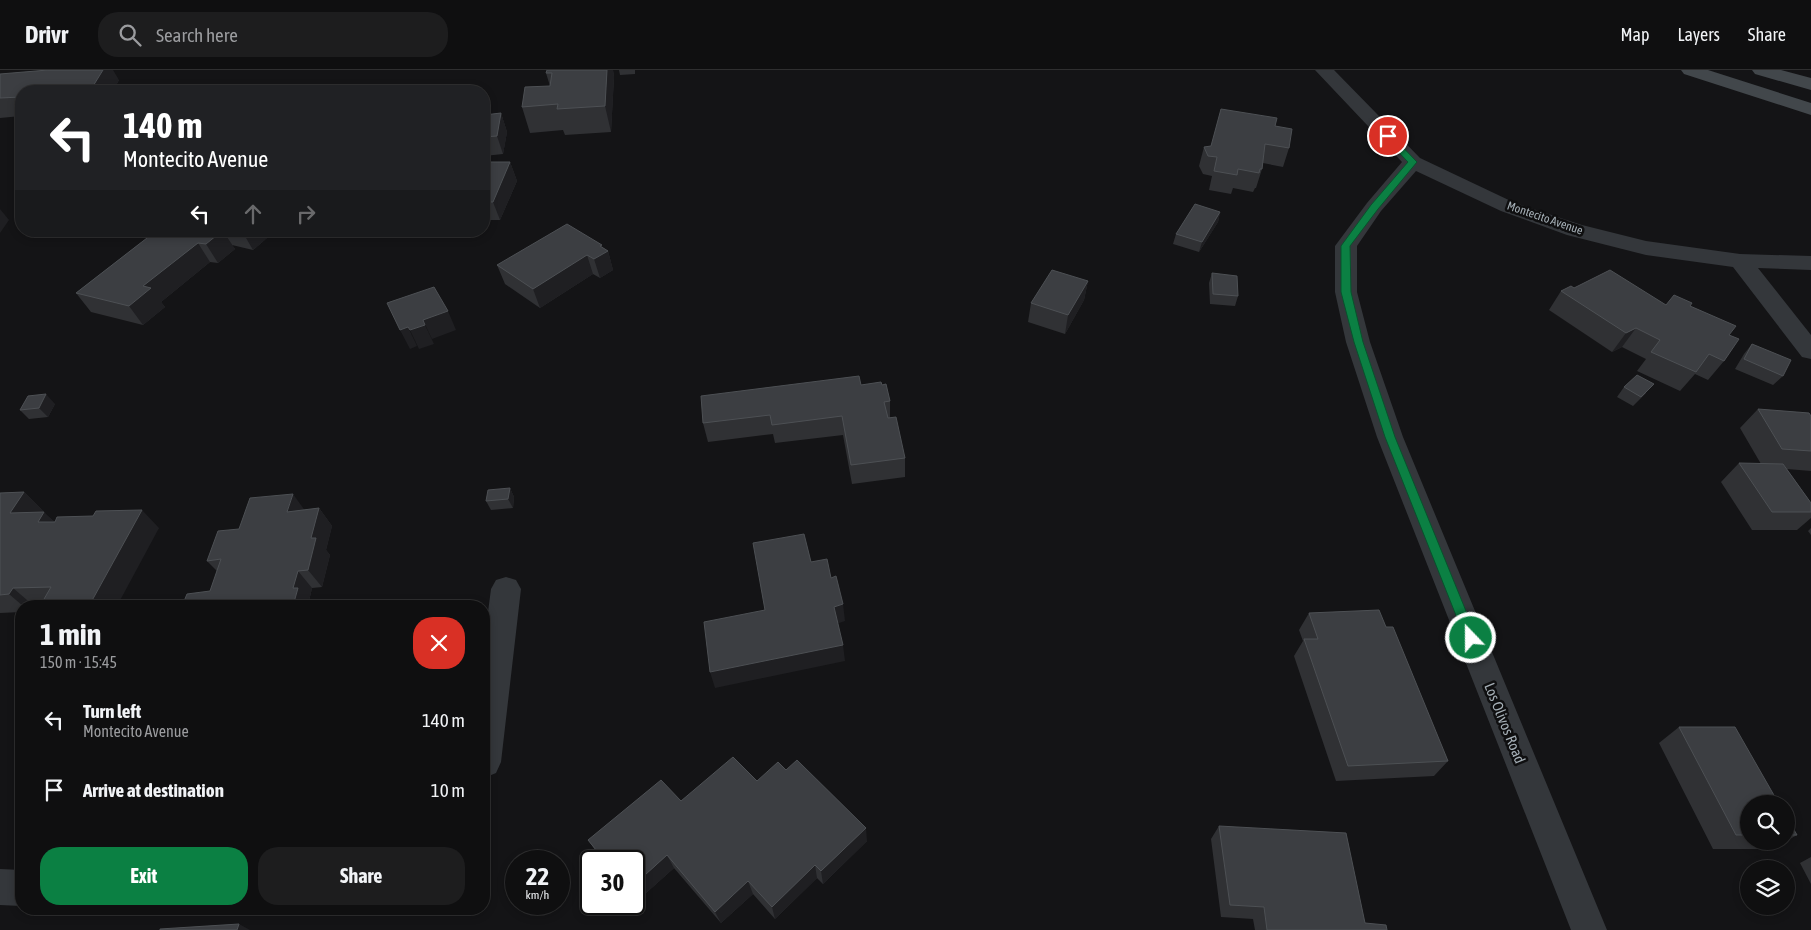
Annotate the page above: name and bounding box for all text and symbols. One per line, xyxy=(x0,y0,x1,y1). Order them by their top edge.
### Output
search box xyxy=(98,12,448,57)
text: Drivr xyxy=(25,21,68,48)
icon: search xyxy=(116,21,144,49)
text: Search here xyxy=(156,24,238,46)
text: Map xyxy=(1620,24,1649,45)
text: Layers xyxy=(1677,24,1720,45)
text: Share xyxy=(1748,24,1786,45)
icon: left xyxy=(40,105,105,170)
text: 140 m xyxy=(123,105,202,145)
pin xyxy=(1367,115,1409,157)
icon: arrive xyxy=(1374,122,1402,150)
text: Montecito Avenue xyxy=(123,146,268,172)
street label: Montecito Avenue xyxy=(1505,198,1585,238)
icon: left xyxy=(186,200,214,228)
icon: ahead xyxy=(239,200,267,228)
icon: right xyxy=(292,200,320,228)
position arrow xyxy=(1444,611,1496,663)
text: 1 min xyxy=(40,617,101,651)
button: close xyxy=(413,617,465,669)
text: 150 m · 15:45 xyxy=(40,653,117,671)
street label: Los Olivos Road xyxy=(1481,680,1529,766)
text: Turn left xyxy=(83,700,141,722)
icon: left xyxy=(40,706,68,734)
text: 140 m xyxy=(422,709,465,731)
text: Montecito Avenue xyxy=(83,722,189,740)
icon: arrive xyxy=(40,776,68,804)
text: Arrive at destination xyxy=(83,779,224,801)
text: 10 m xyxy=(431,779,465,801)
map controls xyxy=(1740,795,1795,915)
button: search xyxy=(1740,795,1795,850)
button: Exit xyxy=(40,847,248,905)
button: Share xyxy=(258,847,465,905)
speed limit sign: 30 xyxy=(580,850,645,915)
button: layers xyxy=(1740,860,1795,915)
text: 22 xyxy=(526,862,549,890)
text: km/h xyxy=(526,888,549,902)

